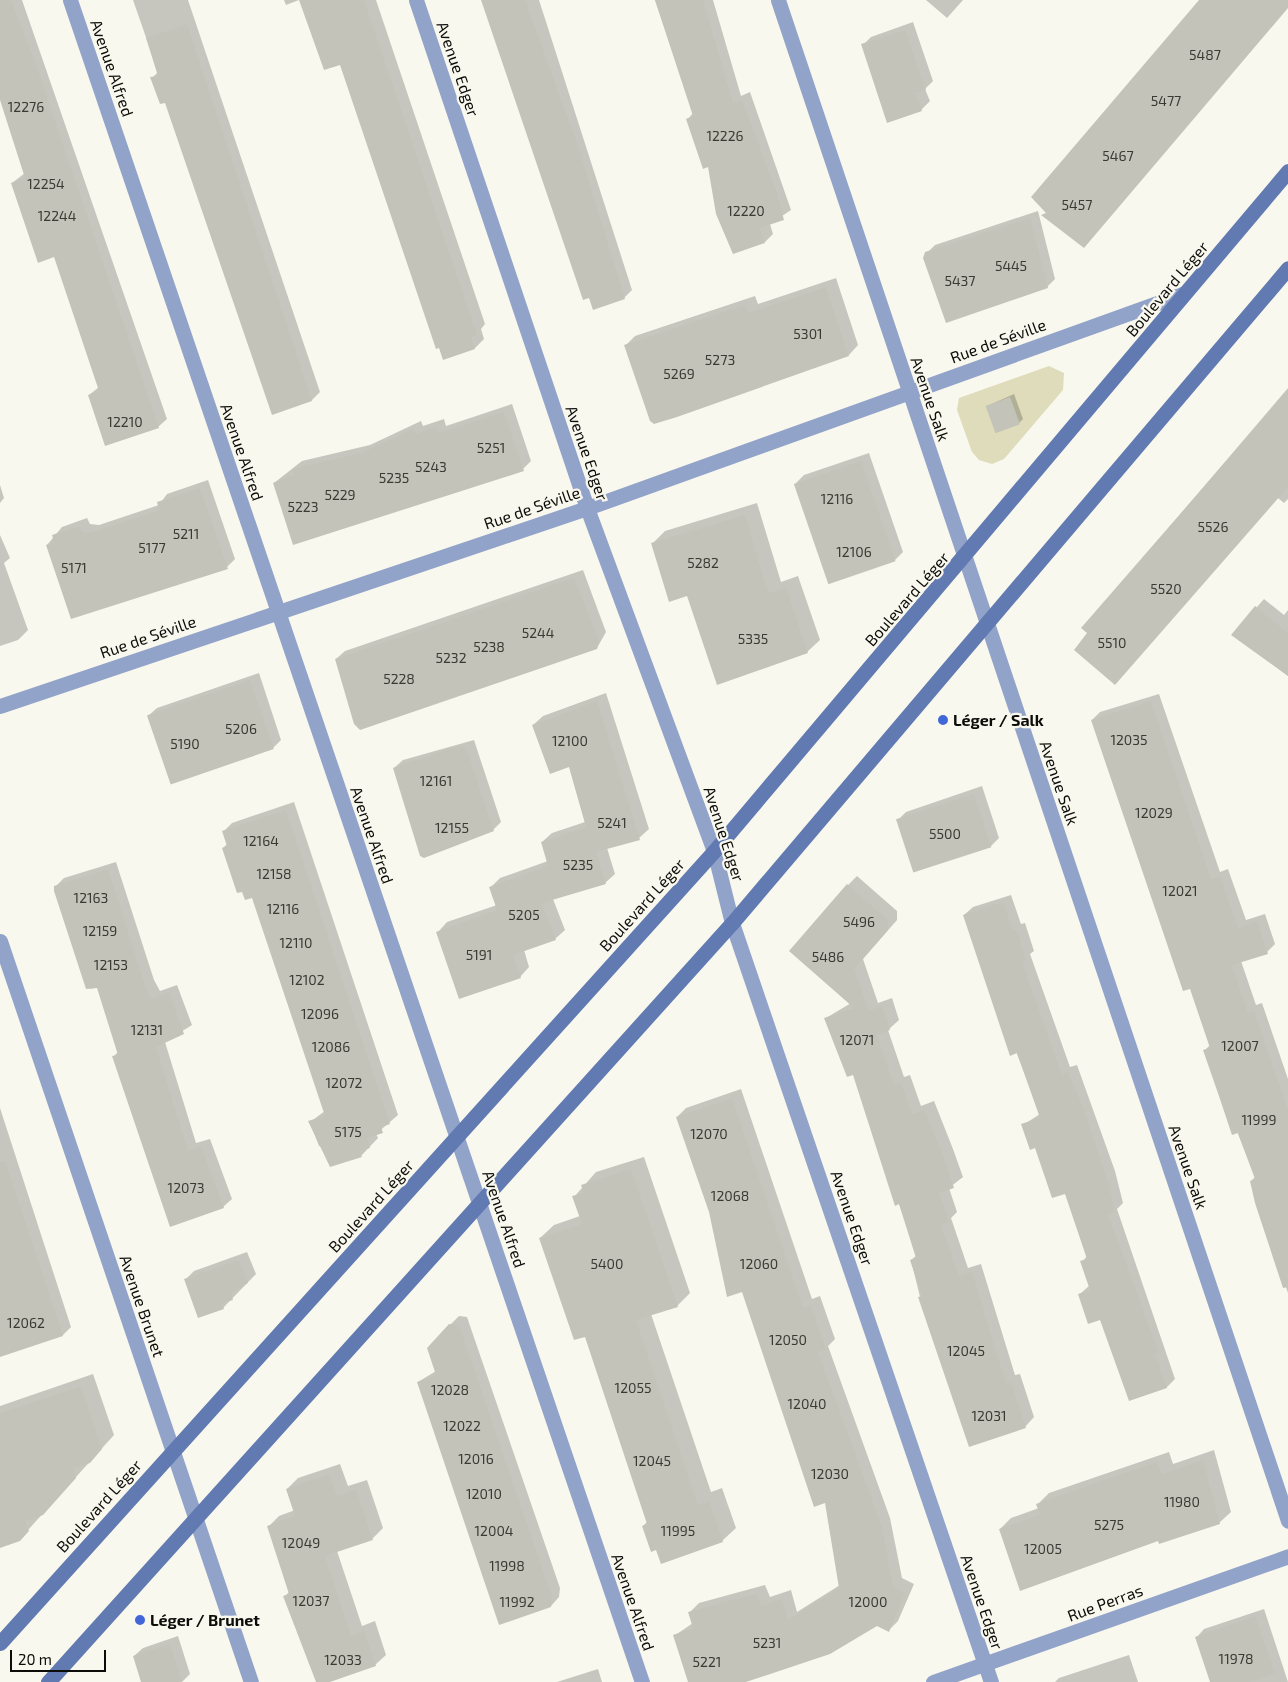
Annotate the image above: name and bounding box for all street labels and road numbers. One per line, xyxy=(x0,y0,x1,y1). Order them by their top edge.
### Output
street label: Avenue Alfred xyxy=(86,17,138,119)
street label: Avenue Edger xyxy=(433,19,483,119)
street label: Boulevard Léger xyxy=(1122,238,1212,340)
street label: Rue de Séville xyxy=(947,315,1049,367)
street label: Avenue Salk xyxy=(907,354,953,444)
street label: Avenue Alfred xyxy=(216,401,268,503)
street label: Avenue Edger xyxy=(562,403,612,503)
street label: Rue de Séville xyxy=(481,483,583,533)
street label: Boulevard Léger xyxy=(861,548,953,650)
street label: Rue de Séville xyxy=(97,612,199,662)
street label: Avenue Salk xyxy=(1036,738,1082,828)
street label: Avenue Alfred xyxy=(346,784,398,886)
street label: Avenue Edger xyxy=(700,784,748,884)
street label: Boulevard Léger xyxy=(595,855,689,955)
street label: Avenue Salk xyxy=(1165,1122,1211,1212)
street label: Boulevard Léger xyxy=(324,1156,418,1256)
street label: Avenue Alfred xyxy=(478,1168,530,1270)
street label: Avenue Edger xyxy=(827,1168,877,1268)
street label: Avenue Brunet xyxy=(116,1252,168,1360)
street label: Boulevard Léger xyxy=(52,1456,146,1556)
street label: Avenue Alfred xyxy=(607,1551,659,1653)
street label: Avenue Edger xyxy=(957,1552,1007,1652)
street label: Rue Perras xyxy=(1065,1580,1145,1626)

